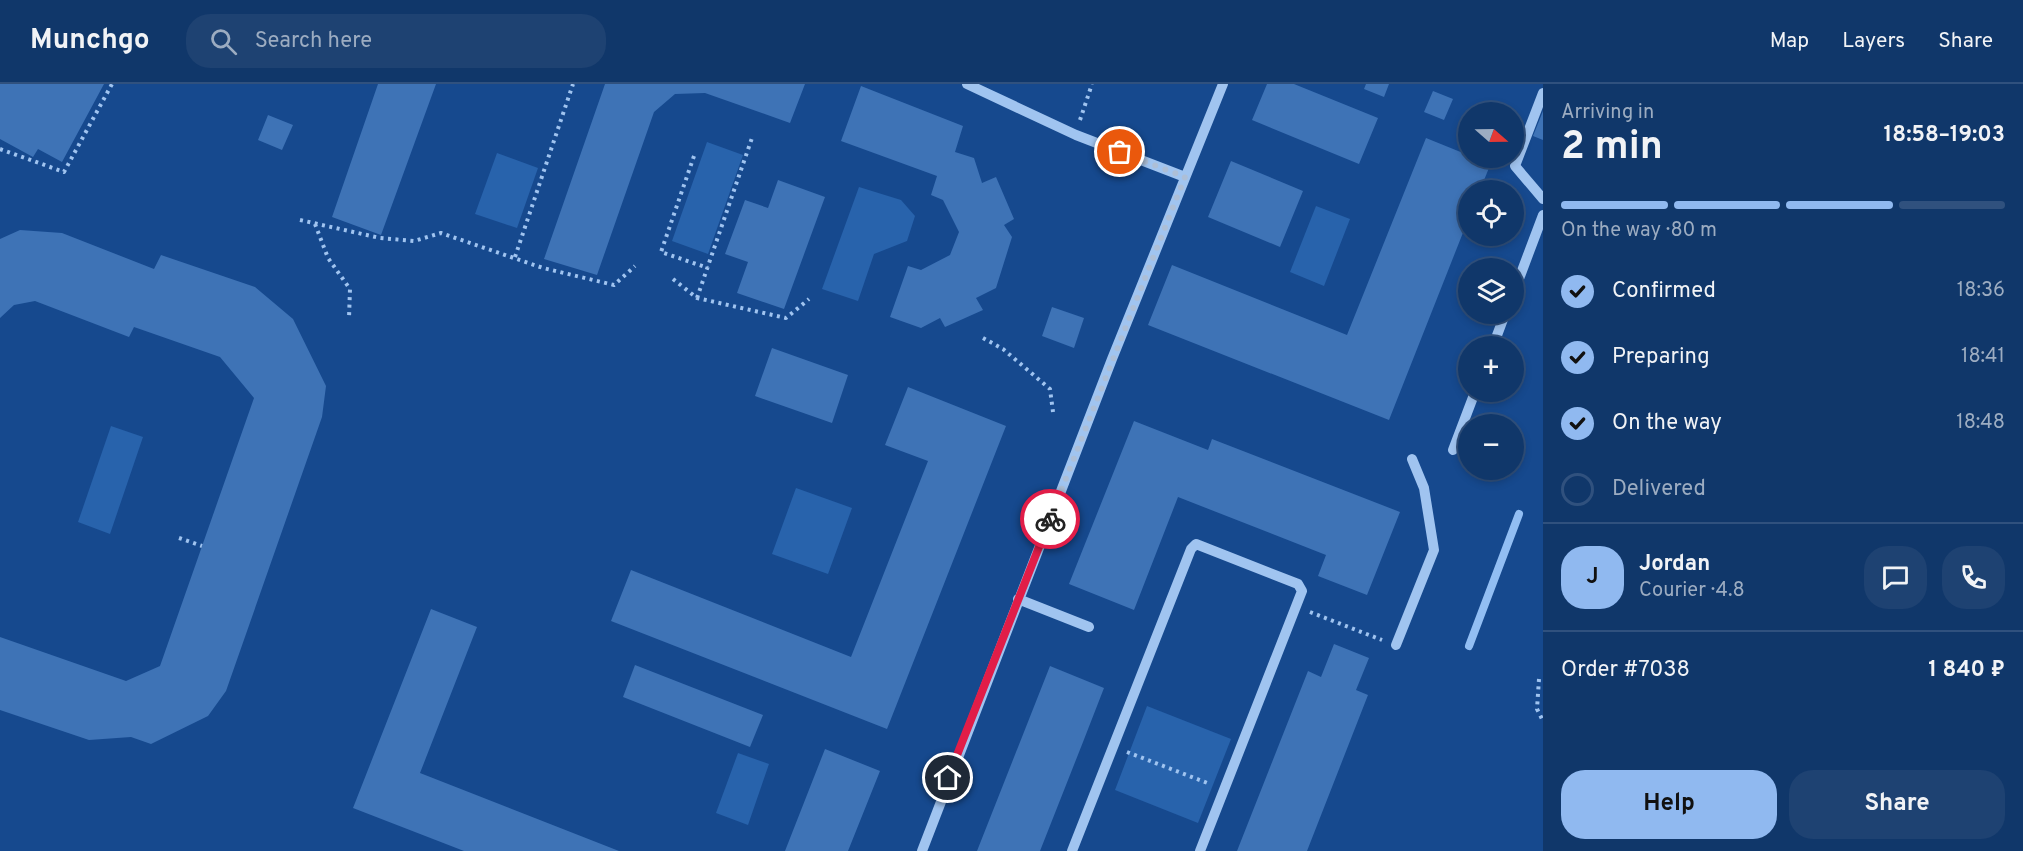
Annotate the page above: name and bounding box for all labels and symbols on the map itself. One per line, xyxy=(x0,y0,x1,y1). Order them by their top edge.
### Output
north arrow xyxy=(1458,102,1524,168)
pin xyxy=(1094,126,1145,177)
courier xyxy=(1020,489,1080,549)
pin xyxy=(922,752,973,803)

